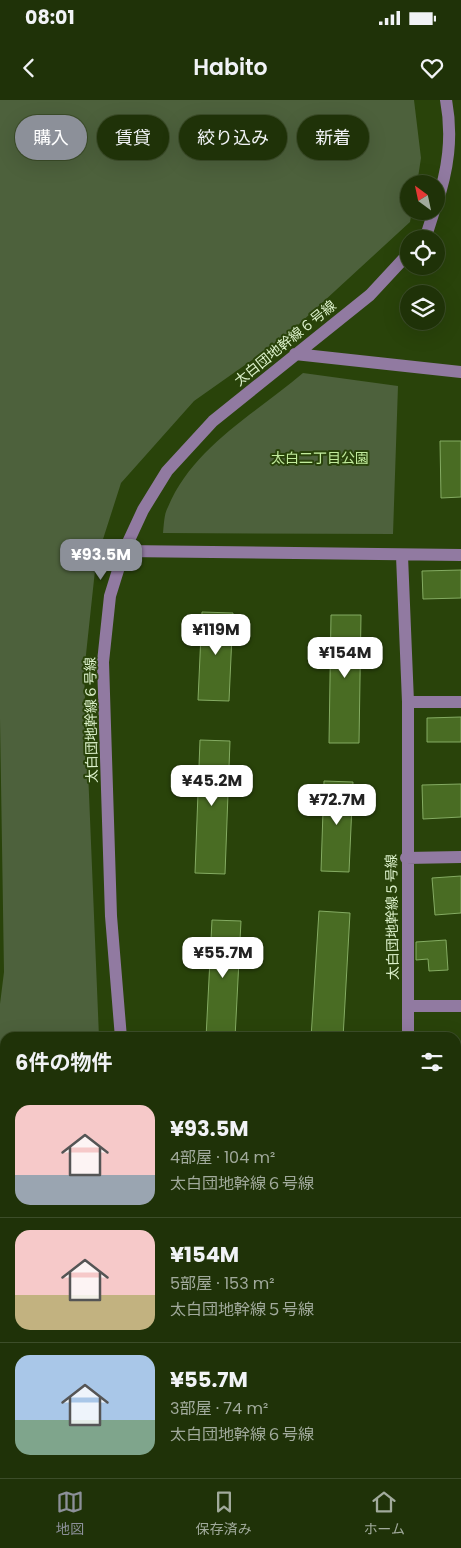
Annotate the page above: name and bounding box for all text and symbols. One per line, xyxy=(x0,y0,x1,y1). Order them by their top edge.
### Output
text: 08:01 xyxy=(25,4,75,31)
text: Habito xyxy=(193,52,268,83)
icon: back xyxy=(15,54,43,82)
icon: heart xyxy=(418,54,446,82)
chip: 購入 xyxy=(15,115,87,160)
chip: 賃貸 xyxy=(97,115,169,160)
chip: 絞り込み xyxy=(179,115,287,160)
chip: 新着 xyxy=(297,115,369,160)
north arrow xyxy=(400,175,445,220)
map controls xyxy=(400,175,445,330)
button: locate xyxy=(400,230,445,275)
button: layers xyxy=(400,285,445,330)
street label: 太白団地幹線６号線 xyxy=(230,296,340,390)
park label: 太白二丁目公園 xyxy=(271,448,369,468)
pin: ¥93.5M xyxy=(60,538,142,581)
text: ¥93.5M xyxy=(71,543,131,566)
pin: ¥119M xyxy=(181,614,251,656)
text: ¥119M xyxy=(192,618,240,641)
pin: ¥154M xyxy=(310,636,380,679)
text: ¥154M xyxy=(319,641,371,664)
street label: 太白団地幹線６号線 xyxy=(80,657,102,783)
pin: ¥45.2M xyxy=(171,764,253,807)
text: ¥45.2M xyxy=(182,769,242,792)
pin: ¥72.7M xyxy=(296,784,378,826)
text: ¥72.7M xyxy=(309,788,365,811)
street label: 太白団地幹線５号線 xyxy=(381,854,403,980)
pin: ¥55.7M xyxy=(182,936,264,979)
text: ¥55.7M xyxy=(193,941,253,964)
text: 6件の物件 xyxy=(15,1048,112,1077)
icon: filters xyxy=(418,1048,446,1076)
text: ¥93.5M xyxy=(170,1114,249,1143)
icon: home xyxy=(55,1125,115,1185)
text: 4部屋 · 104 m² xyxy=(170,1146,275,1169)
text: 太白団地幹線６号線 xyxy=(170,1172,314,1195)
text: ¥154M xyxy=(170,1240,239,1269)
icon: home xyxy=(55,1250,115,1310)
text: 5部屋 · 153 m² xyxy=(170,1272,275,1295)
text: 太白団地幹線５号線 xyxy=(170,1298,314,1321)
text: ¥55.7M xyxy=(170,1365,248,1394)
icon: home xyxy=(55,1375,115,1435)
text: 3部屋 · 74 m² xyxy=(170,1397,268,1420)
text: 太白団地幹線６号線 xyxy=(170,1423,314,1446)
tab: 地図 xyxy=(56,1488,84,1540)
tab: 保存済み xyxy=(196,1488,252,1540)
tab: ホーム xyxy=(363,1488,405,1540)

